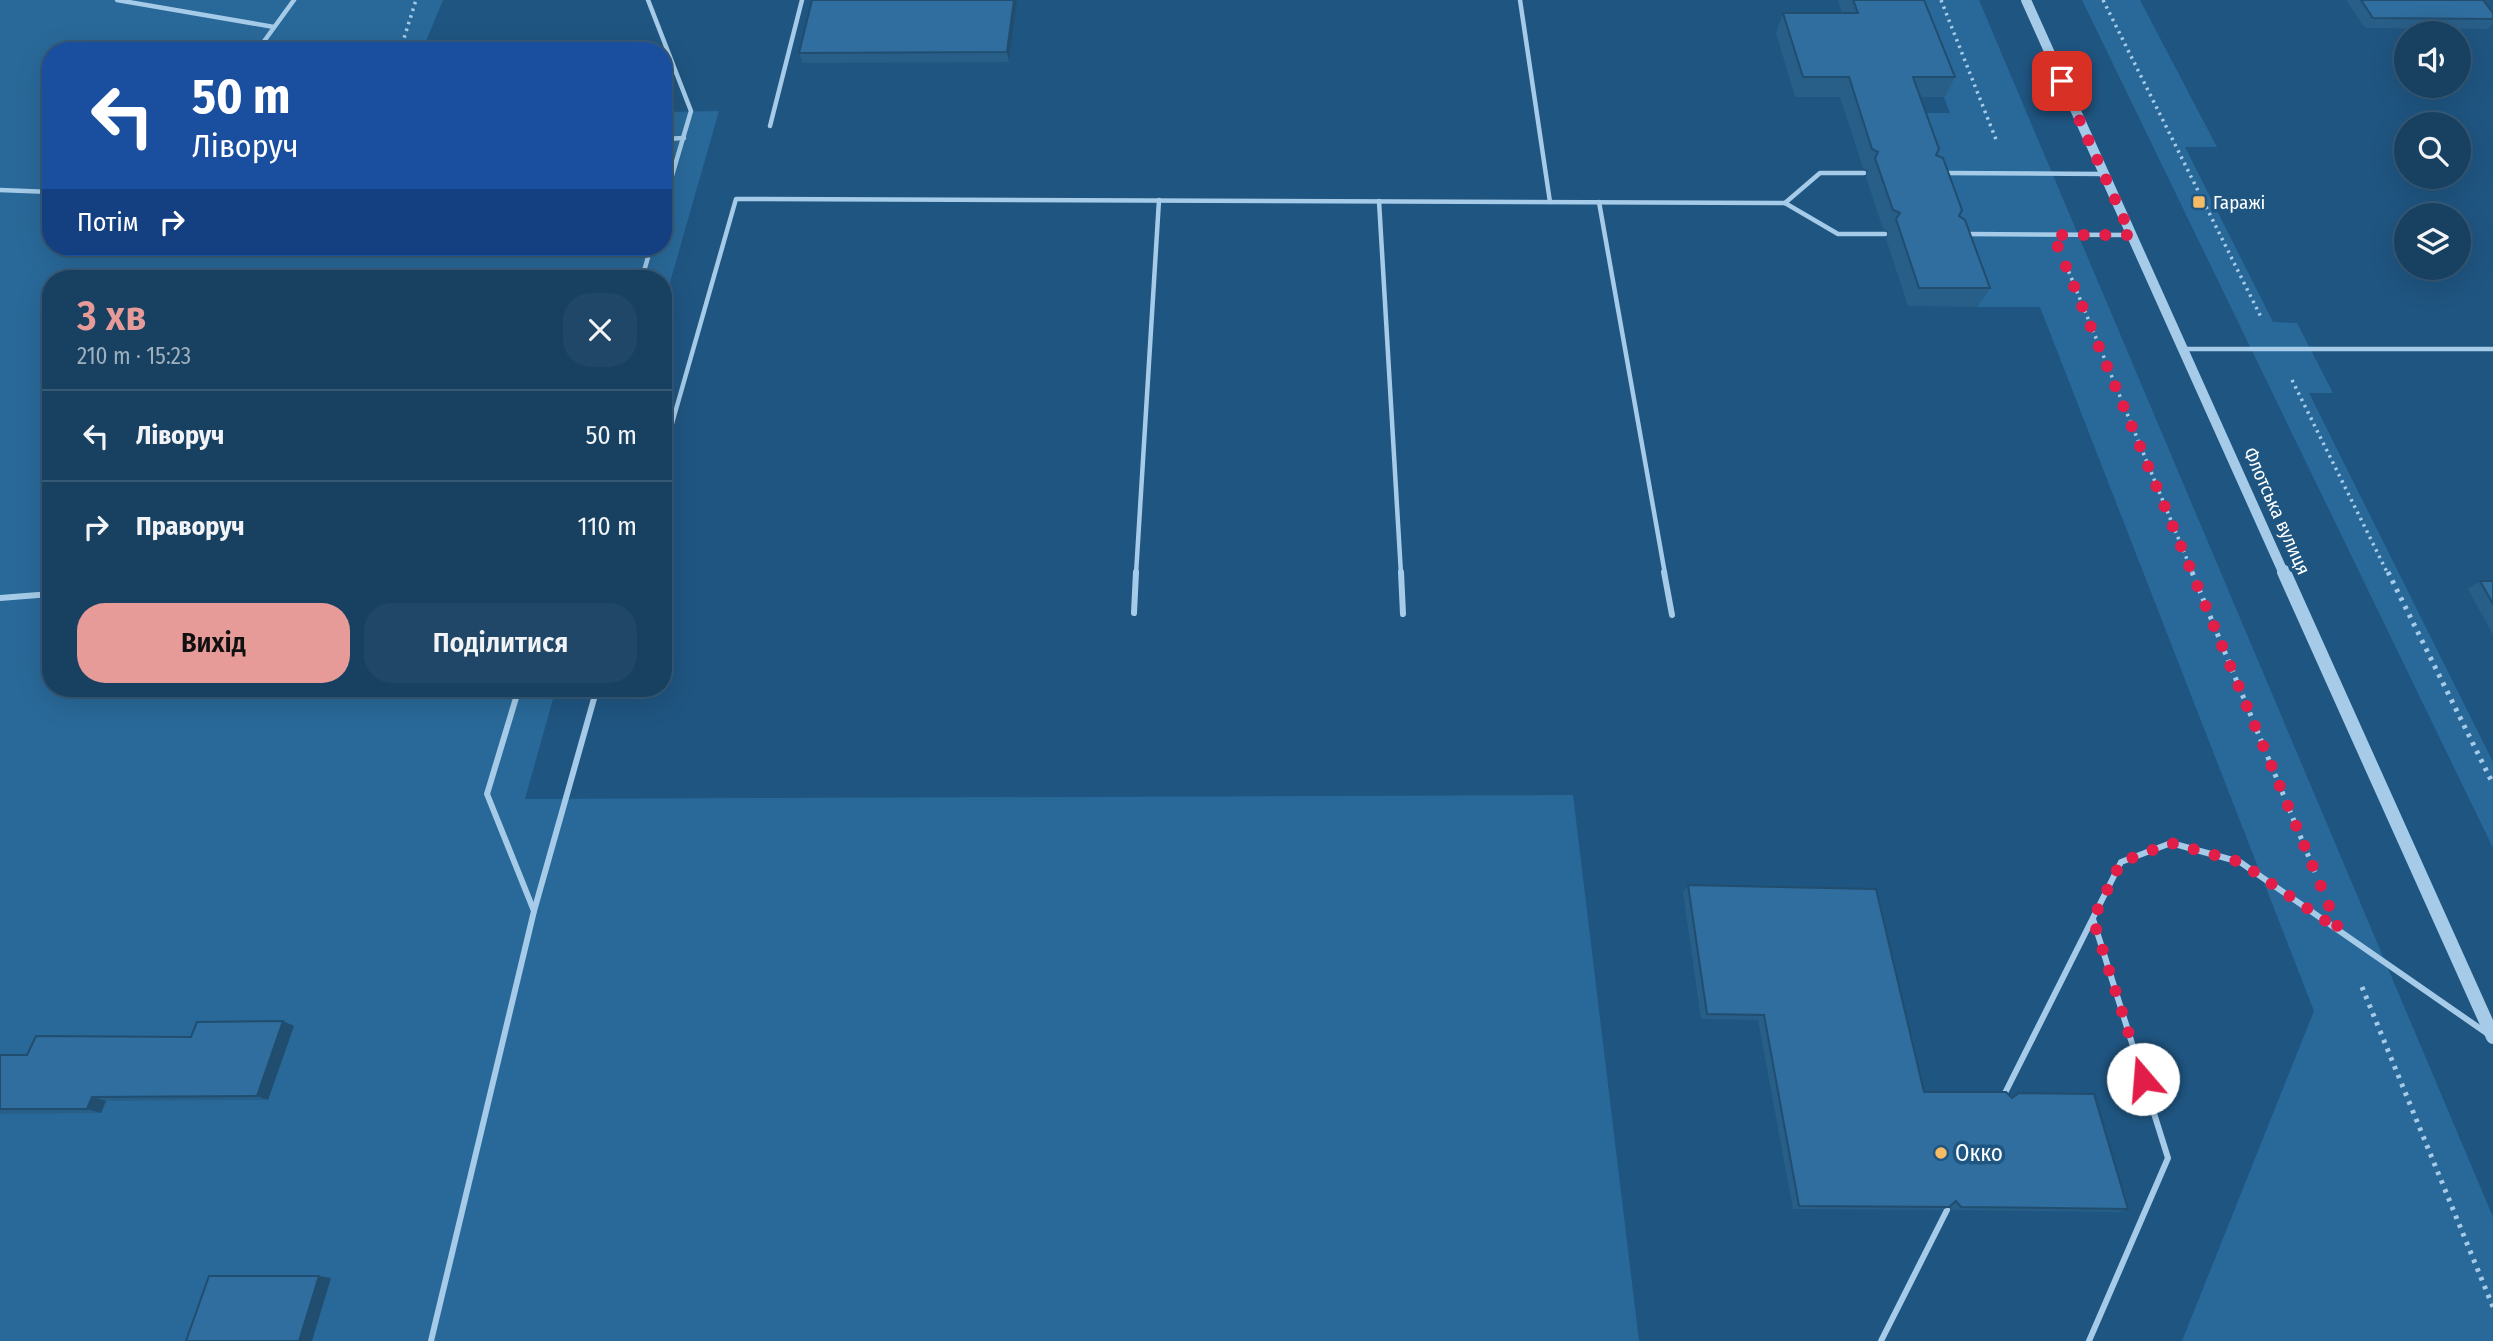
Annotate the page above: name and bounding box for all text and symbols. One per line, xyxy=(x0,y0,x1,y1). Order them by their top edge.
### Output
map controls xyxy=(2394,21,2471,280)
button: sound xyxy=(2394,21,2471,98)
pin xyxy=(2032,51,2092,111)
icon: arrive xyxy=(2043,62,2081,100)
text: 50 m xyxy=(192,67,290,126)
icon: left xyxy=(77,70,168,161)
button: search xyxy=(2394,112,2471,189)
text: Ліворуч xyxy=(192,127,299,165)
place label: Гаражі xyxy=(2213,191,2265,214)
marker: Гаражі xyxy=(2191,194,2207,210)
icon: right xyxy=(153,203,191,241)
button: layers xyxy=(2394,203,2471,280)
text: Потім xyxy=(77,207,139,238)
text: 3 хв xyxy=(77,291,146,341)
button: close xyxy=(563,293,637,367)
text: 210 m · 15:23 xyxy=(77,342,191,370)
icon: left xyxy=(77,417,115,455)
text: Ліворуч xyxy=(136,420,224,451)
text: 50 m xyxy=(585,420,637,451)
street label: Флотська вулиця xyxy=(2239,444,2315,578)
icon: right xyxy=(77,508,115,546)
text: Праворуч xyxy=(136,511,245,542)
text: 110 m xyxy=(577,511,637,542)
button: Вихід xyxy=(77,603,350,683)
button: Поділитися xyxy=(364,603,637,683)
position arrow xyxy=(2106,1042,2180,1116)
place label: Окко xyxy=(1955,1139,2003,1167)
marker: Окко xyxy=(1933,1145,1949,1161)

